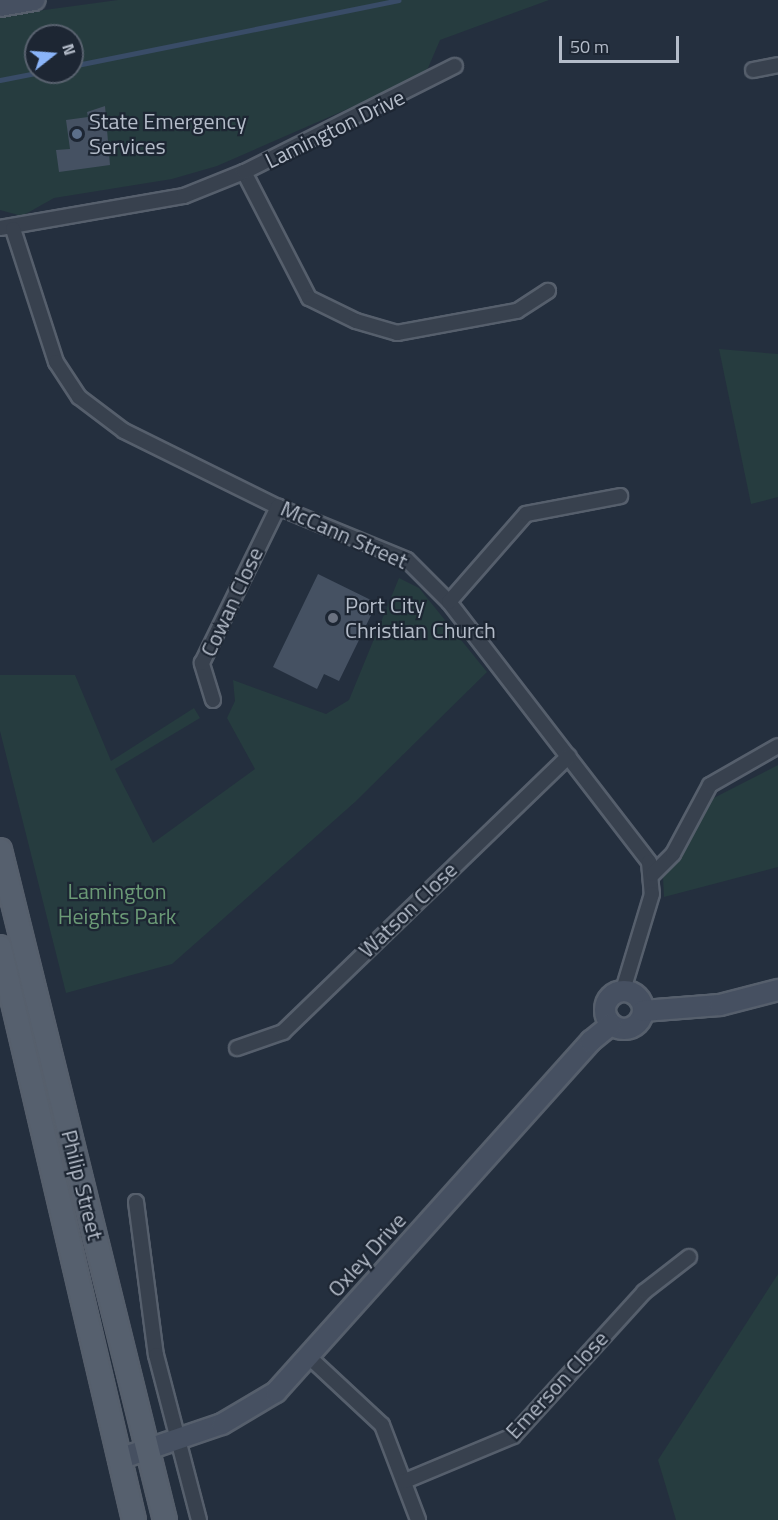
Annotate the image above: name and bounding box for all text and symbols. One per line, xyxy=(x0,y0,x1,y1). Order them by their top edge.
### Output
north arrow xyxy=(24,24,84,84)
scale bar xyxy=(562,24,682,62)
text: 50 m xyxy=(570,33,609,60)
text: N xyxy=(56,41,82,58)
street label: Lamington Drive xyxy=(261,84,409,174)
place label: State Emergency Services xyxy=(89,108,247,160)
marker: State Emergency Services xyxy=(70,127,84,141)
street label: McCann Street xyxy=(276,495,412,575)
street label: Cowan Close xyxy=(195,543,269,661)
place label: Port City Christian Church xyxy=(345,592,496,644)
marker: Port City Christian Church xyxy=(326,611,340,625)
street label: Watson Close xyxy=(353,857,463,963)
park label: Lamington Heights Park xyxy=(58,878,176,930)
street label: Philip Street xyxy=(56,1127,108,1243)
street label: Oxley Drive xyxy=(322,1208,412,1302)
street label: Emerson Close xyxy=(500,1326,614,1444)

